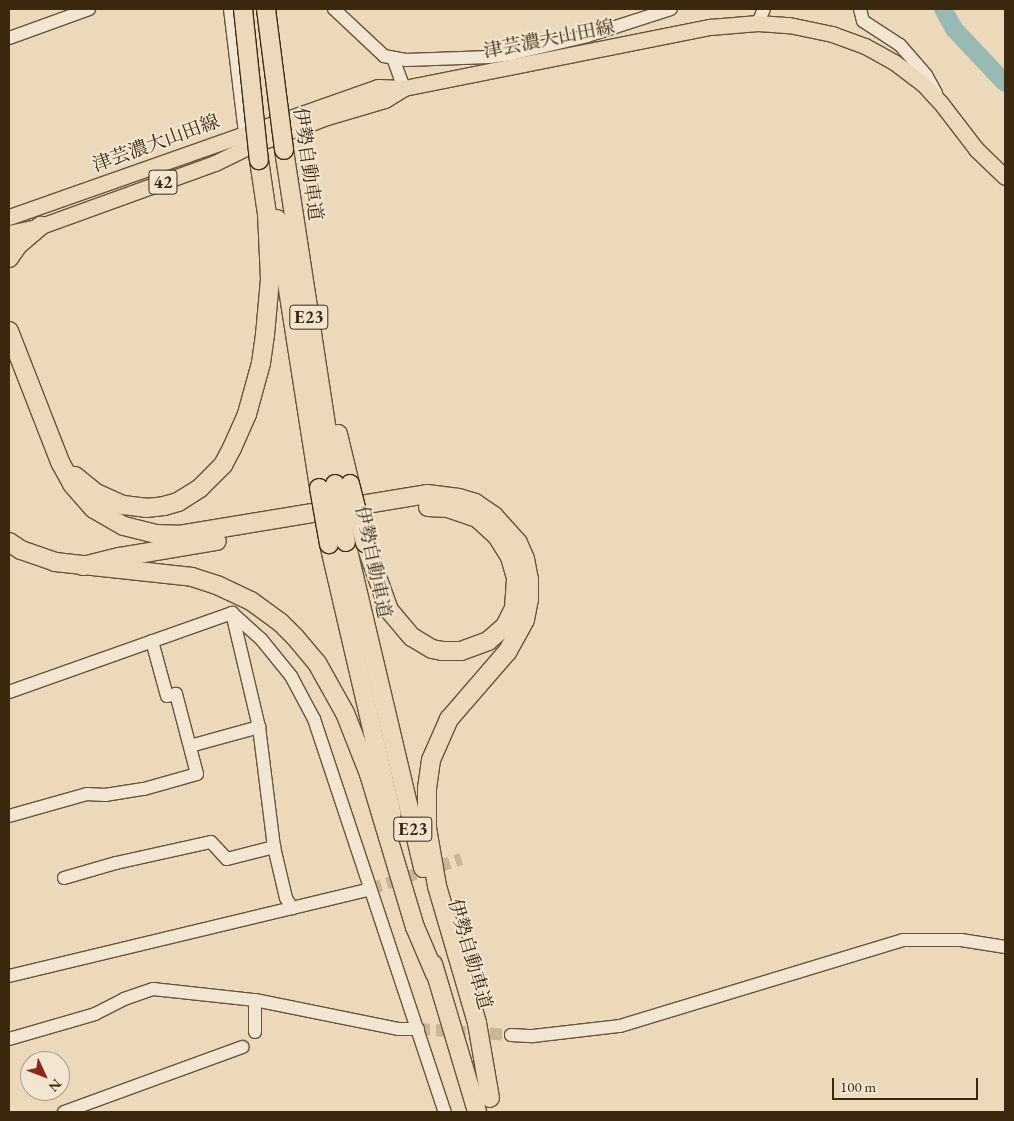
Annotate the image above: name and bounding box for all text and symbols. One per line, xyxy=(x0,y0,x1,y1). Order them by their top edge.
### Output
street label: 津芸濃大山田線 xyxy=(482,15,616,63)
street label: 伊勢自動車道 xyxy=(289,106,327,222)
street label: 津芸濃大山田線 xyxy=(90,110,222,176)
road number: 42 xyxy=(148,166,178,198)
road number: E23 xyxy=(289,302,329,332)
street label: 伊勢自動車道 xyxy=(350,504,396,620)
road number: E23 xyxy=(393,814,433,844)
street label: 伊勢自動車道 xyxy=(443,896,497,1012)
north arrow xyxy=(20,1051,70,1101)
scale bar xyxy=(834,1068,980,1100)
text: N xyxy=(45,1075,66,1096)
text: 100 m xyxy=(840,1077,876,1096)

